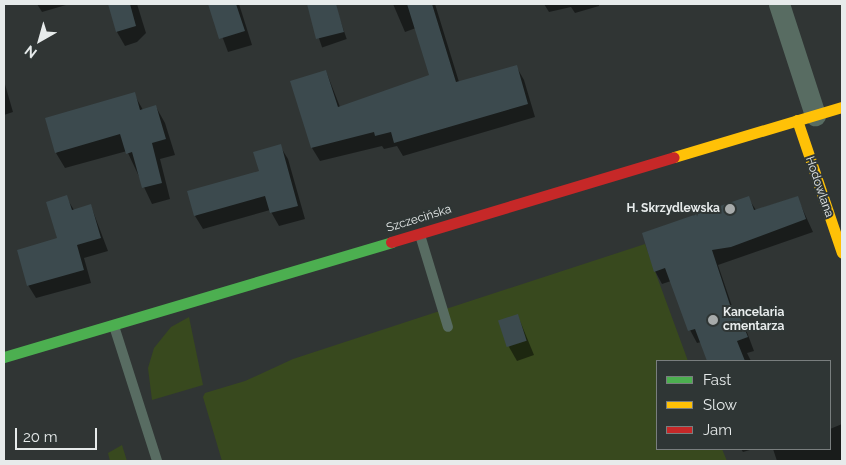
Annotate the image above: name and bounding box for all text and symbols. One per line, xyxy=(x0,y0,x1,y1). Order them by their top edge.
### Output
north arrow xyxy=(15,15,65,65)
text: N xyxy=(22,42,40,61)
street label: Hodowlana xyxy=(802,155,836,219)
street label: Szczecińska xyxy=(385,202,453,236)
place label: H. Skrzydlewska xyxy=(627,202,720,216)
marker: H. Skrzydlewska xyxy=(724,203,736,215)
place label: Kancelaria cmentarza xyxy=(723,306,784,334)
marker: Kancelaria cmentarza xyxy=(707,314,719,326)
legend xyxy=(656,360,831,450)
text: Fast xyxy=(703,371,731,389)
text: Slow xyxy=(703,396,737,414)
scale bar xyxy=(18,418,100,450)
text: Jam xyxy=(703,421,732,439)
text: 20 m xyxy=(23,428,58,446)

